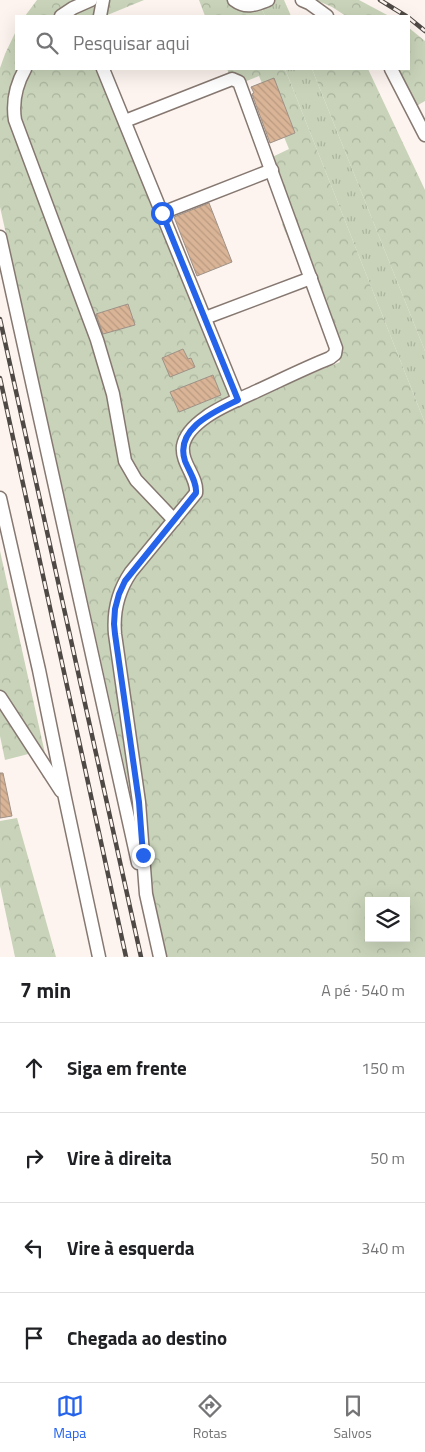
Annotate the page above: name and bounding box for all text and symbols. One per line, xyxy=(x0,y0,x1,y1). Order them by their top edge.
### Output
search box xyxy=(15,15,410,70)
text: Pesquisar aqui xyxy=(73,28,190,57)
icon: search xyxy=(33,29,61,57)
route start xyxy=(151,202,174,225)
route end xyxy=(132,844,155,867)
map controls xyxy=(365,897,410,942)
button: layers xyxy=(365,897,410,942)
text: 7 min xyxy=(20,974,71,1006)
text: A pé · 540 m xyxy=(321,978,405,1002)
text: Siga em frente xyxy=(67,1053,187,1082)
icon: ahead xyxy=(20,1054,48,1082)
text: 150 m xyxy=(361,1056,405,1080)
text: Vire à direita xyxy=(67,1143,172,1172)
icon: right xyxy=(20,1144,48,1172)
text: 50 m xyxy=(370,1146,405,1170)
text: Vire à esquerda xyxy=(67,1233,195,1262)
icon: left xyxy=(20,1234,48,1262)
text: 340 m xyxy=(361,1236,405,1260)
text: Chegada ao destino xyxy=(67,1323,227,1352)
icon: arrive xyxy=(20,1324,48,1352)
tab: Mapa xyxy=(53,1392,86,1443)
tab: Rotas xyxy=(193,1392,227,1443)
tab: Salvos xyxy=(333,1392,372,1443)

